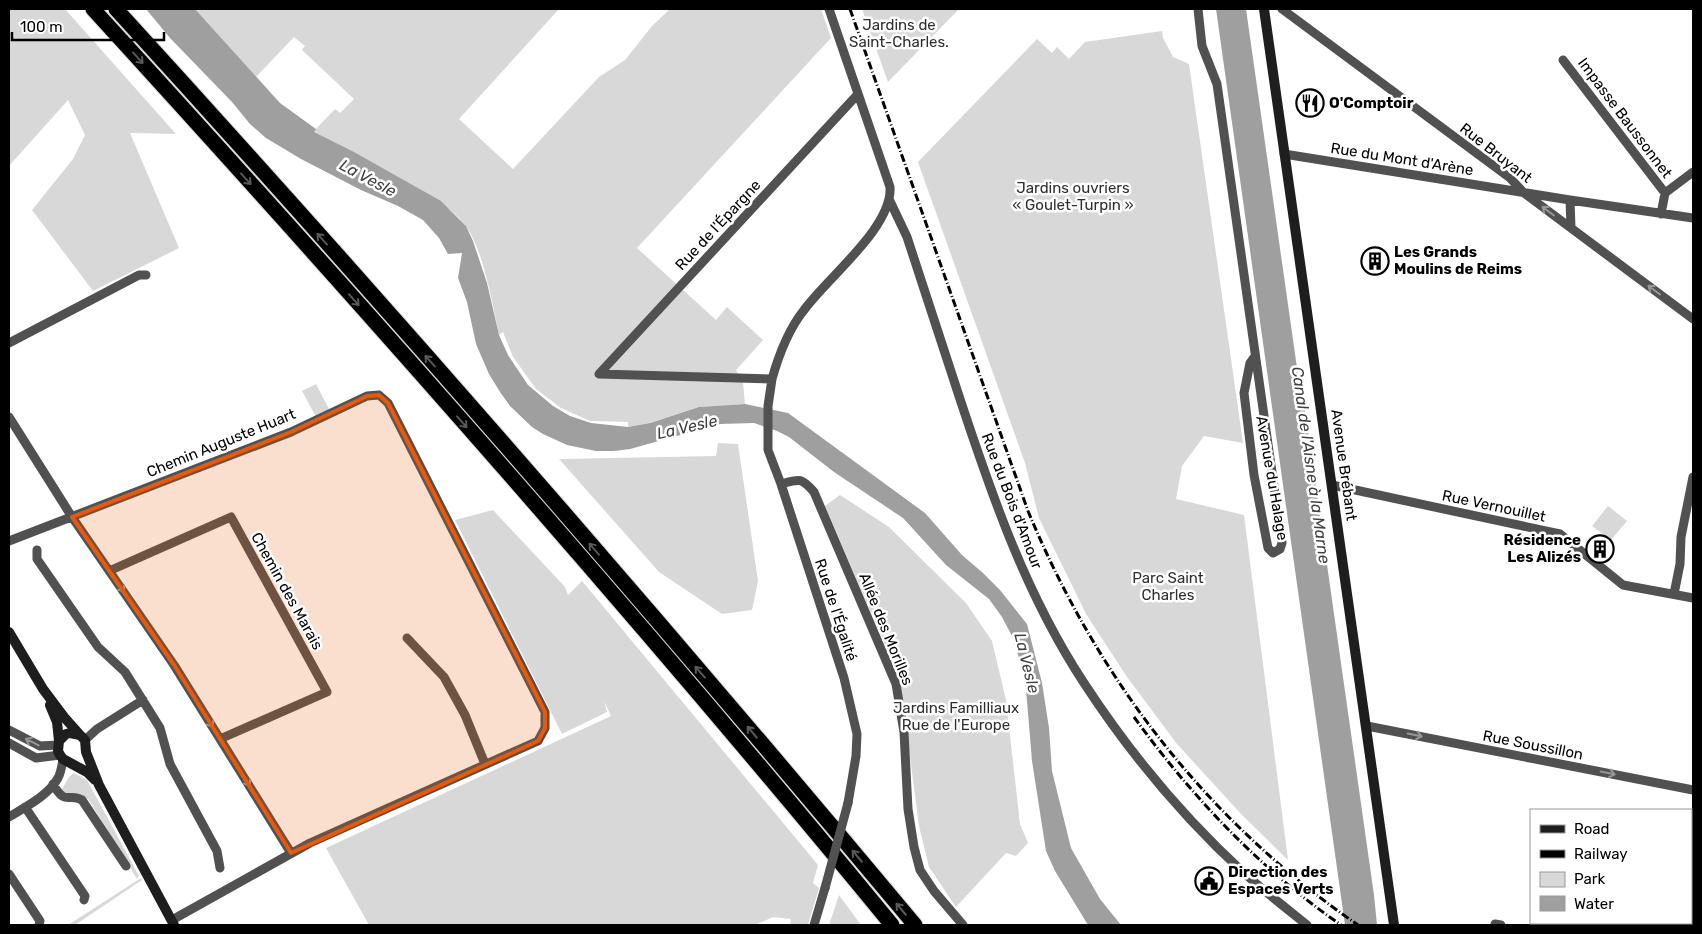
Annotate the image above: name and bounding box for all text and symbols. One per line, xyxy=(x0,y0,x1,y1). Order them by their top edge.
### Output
scale bar xyxy=(12,10,165,42)
park label: Jardins de Saint-Charles. xyxy=(849,16,949,51)
text: 100 m xyxy=(20,18,62,36)
one-way arrow xyxy=(132,51,144,64)
street label: Impasse Baussonnet xyxy=(1574,54,1676,182)
restaurant icon: O'Comptoir xyxy=(1295,88,1325,118)
place label: O'Comptoir xyxy=(1329,94,1414,112)
street label: Rue Bruyant xyxy=(1456,119,1536,187)
street label: Rue du Mont d'Arène xyxy=(1329,139,1475,179)
water label: La Vesle xyxy=(336,155,400,201)
one-way arrow xyxy=(240,172,252,185)
street label: Rue de l'Épargne xyxy=(671,176,765,274)
park label: Jardins ouvriers « Goulet-Turpin » xyxy=(1012,179,1134,214)
one-way arrow xyxy=(1542,205,1555,216)
one-way arrow xyxy=(317,233,328,246)
place label: Les Grands Moulins de Reims xyxy=(1394,243,1522,278)
building icon: Les Grands Moulins de Reims xyxy=(1360,246,1390,276)
one-way arrow xyxy=(1648,285,1661,296)
one-way arrow xyxy=(348,293,359,306)
one-way arrow xyxy=(424,354,436,367)
water label: Canal de l'Aisne à la Marne xyxy=(1288,365,1334,565)
street label: Chemin Auguste Huart xyxy=(144,405,298,481)
street label: Avenue Brébant xyxy=(1327,408,1361,522)
water label: La Vesle xyxy=(655,411,719,443)
street label: Avenue du Halage xyxy=(1252,414,1292,542)
one-way arrow xyxy=(456,415,468,428)
street label: Rue du Bois d'Amour xyxy=(978,431,1046,572)
street label: Rue Vernouillet xyxy=(1441,486,1548,526)
street label: Chemin des Marais xyxy=(247,529,327,653)
place label: Résidence Les Alizés xyxy=(1503,531,1581,566)
building icon: Résidence Les Alizés xyxy=(1585,534,1615,564)
one-way arrow xyxy=(589,543,600,556)
street label: Rue de l'Égalité xyxy=(811,557,861,663)
park label: Parc Saint Charles xyxy=(1132,569,1204,604)
street label: Allée des Morilles xyxy=(855,570,917,688)
one-way arrow xyxy=(115,579,125,593)
water label: La Vesle xyxy=(1010,631,1044,695)
one-way arrow xyxy=(695,666,706,679)
park label: Jardins Familliaux Rue de l'Europe xyxy=(893,699,1019,734)
one-way arrow xyxy=(205,714,215,728)
one-way arrow xyxy=(746,726,757,739)
street label: Rue Soussillon xyxy=(1481,726,1585,764)
one-way arrow xyxy=(1406,731,1422,741)
one-way arrow xyxy=(25,737,40,747)
one-way arrow xyxy=(1600,769,1616,779)
one-way arrow xyxy=(241,773,251,787)
legend xyxy=(1530,809,1692,924)
text: Road xyxy=(1574,820,1610,838)
text: Railway xyxy=(1574,845,1628,863)
one-way arrow xyxy=(851,850,862,863)
place label: Direction des Espaces Verts xyxy=(1228,863,1334,898)
public building icon: Direction des Espaces Verts xyxy=(1194,866,1224,896)
text: Park xyxy=(1574,870,1605,888)
text: Water xyxy=(1574,895,1614,913)
one-way arrow xyxy=(896,903,907,916)

